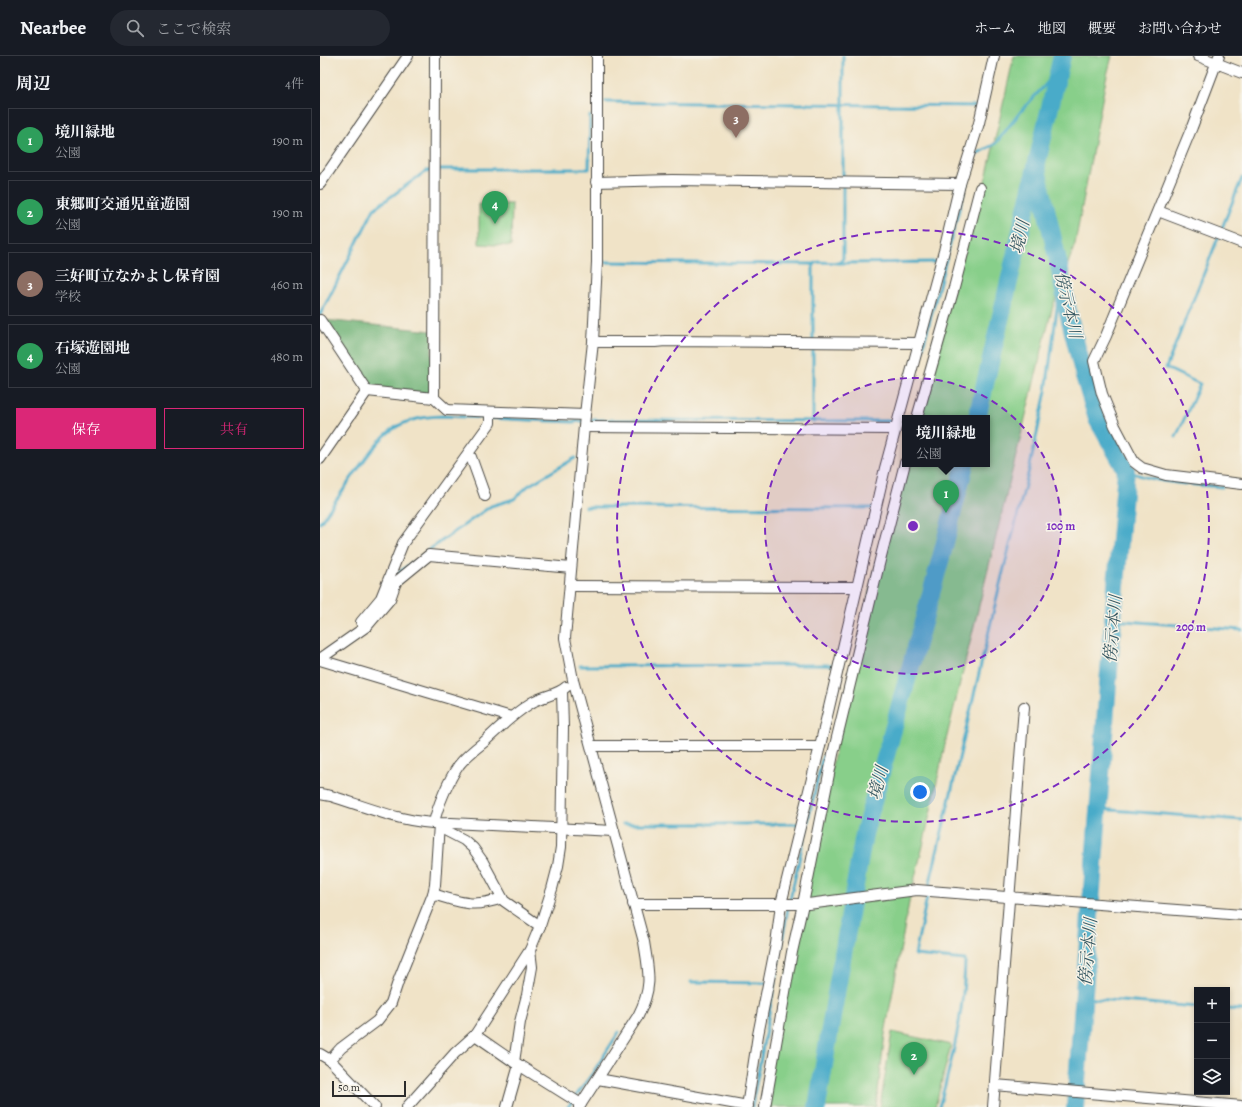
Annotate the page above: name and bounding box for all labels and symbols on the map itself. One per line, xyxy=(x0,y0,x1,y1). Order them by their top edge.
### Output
pin: 3 xyxy=(723,105,749,138)
pin: 4 xyxy=(482,191,508,224)
water label: 境川 xyxy=(1005,216,1035,256)
water label: 傍示本川 xyxy=(1049,269,1087,343)
pin: 1 xyxy=(933,480,959,513)
text: 100 m xyxy=(1047,518,1075,534)
centre of rings xyxy=(906,519,920,533)
water label: 傍示本川 xyxy=(1099,592,1128,664)
text: 200 m xyxy=(1176,619,1206,635)
water label: 境川 xyxy=(862,762,894,802)
your location xyxy=(910,782,930,802)
water label: 傍示本川 xyxy=(1074,915,1103,987)
pin: 2 xyxy=(901,1042,927,1075)
scale bar xyxy=(332,1079,406,1098)

